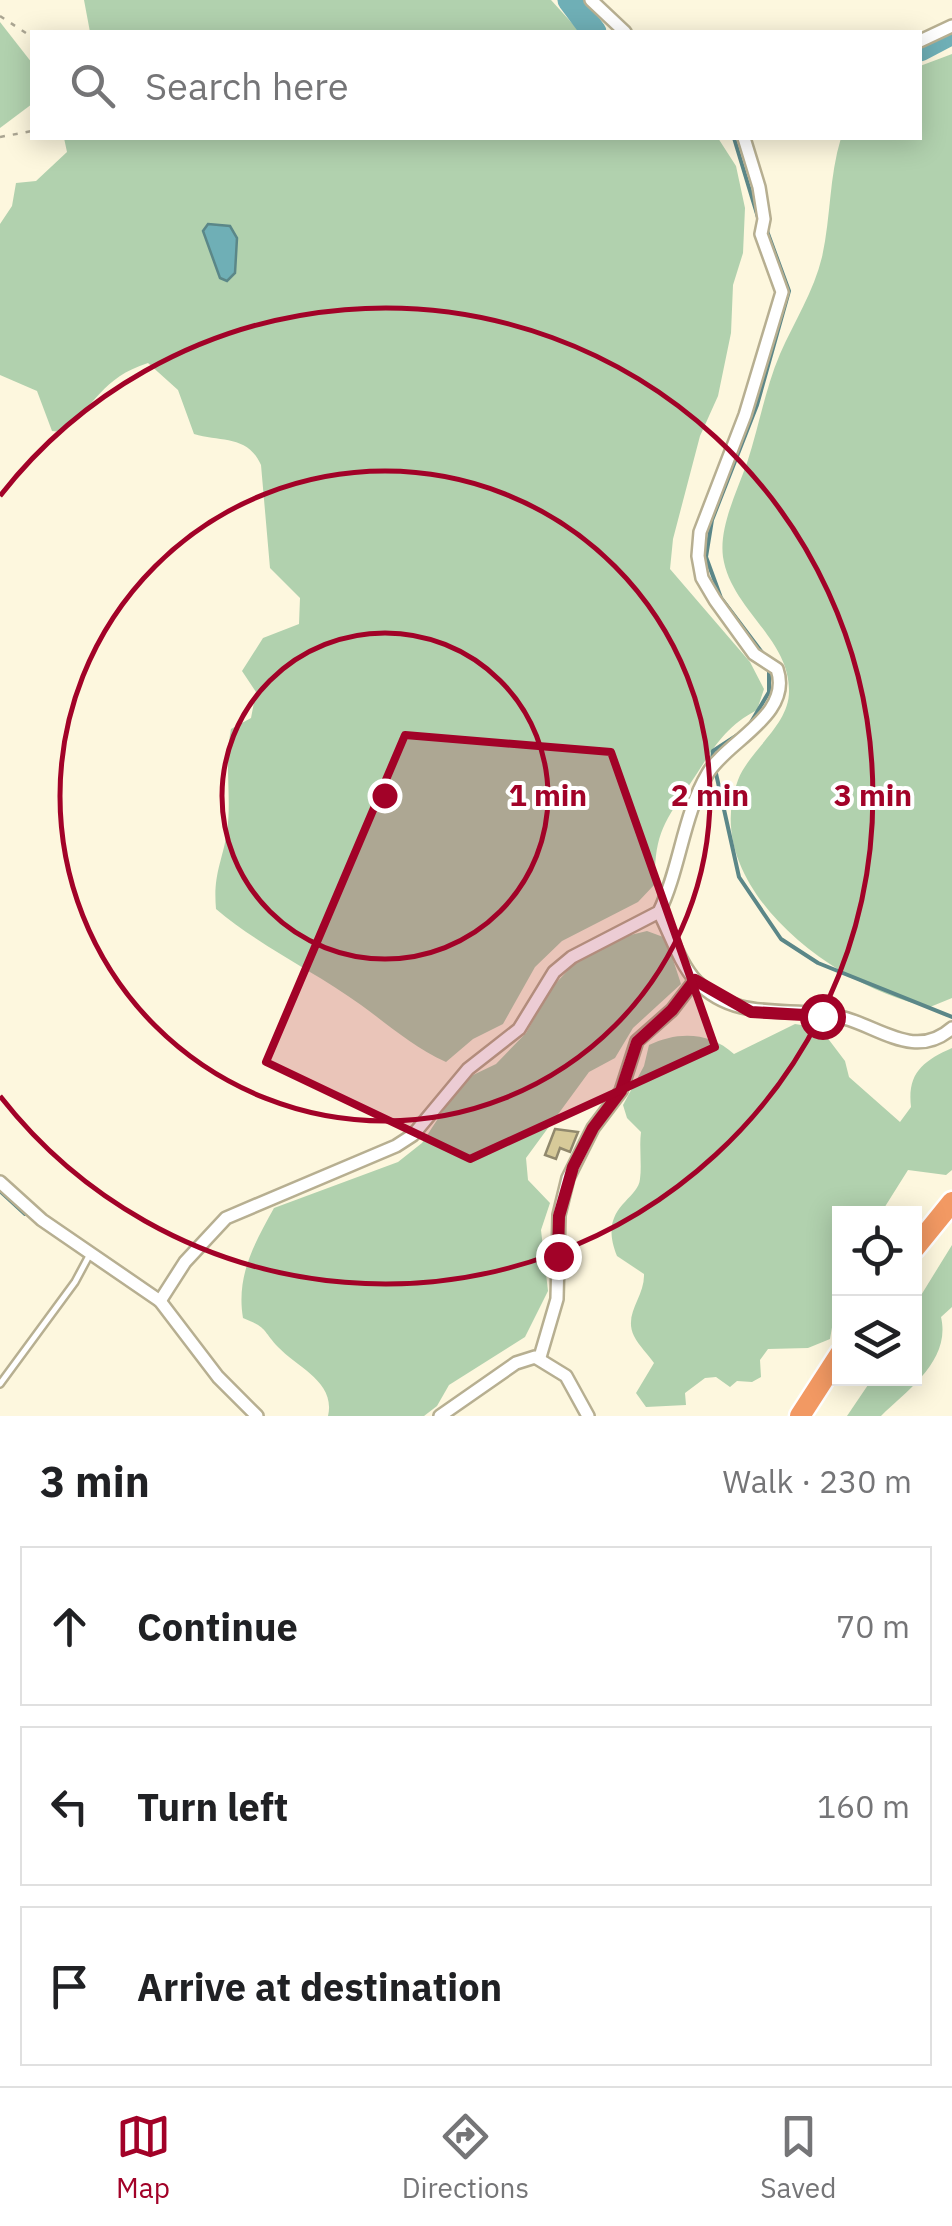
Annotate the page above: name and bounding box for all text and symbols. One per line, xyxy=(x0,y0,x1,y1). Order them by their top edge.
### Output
search box xyxy=(30,30,922,140)
icon: search xyxy=(65,58,120,113)
text: Search here xyxy=(145,61,349,110)
text: 1 min xyxy=(509,775,587,814)
text: 2 min xyxy=(671,775,749,814)
text: 3 min xyxy=(834,775,912,814)
centre of rings xyxy=(367,778,403,814)
route start xyxy=(800,994,846,1040)
map controls xyxy=(832,1206,922,1386)
button: locate xyxy=(832,1206,922,1296)
route end xyxy=(536,1234,582,1280)
button: layers xyxy=(832,1296,922,1386)
text: 3 min xyxy=(40,1454,150,1509)
text: Walk · 230 m xyxy=(723,1460,912,1502)
icon: ahead xyxy=(42,1599,97,1654)
text: Continue xyxy=(137,1602,298,1651)
text: 70 m xyxy=(836,1605,910,1647)
icon: left xyxy=(42,1779,97,1834)
text: Turn left xyxy=(137,1782,288,1831)
text: 160 m xyxy=(817,1785,910,1827)
icon: arrive xyxy=(42,1959,97,2014)
text: Arrive at destination xyxy=(137,1962,502,2011)
tab: Map xyxy=(116,2109,171,2206)
tab: Directions xyxy=(402,2109,529,2206)
tab: Saved xyxy=(760,2109,836,2206)

